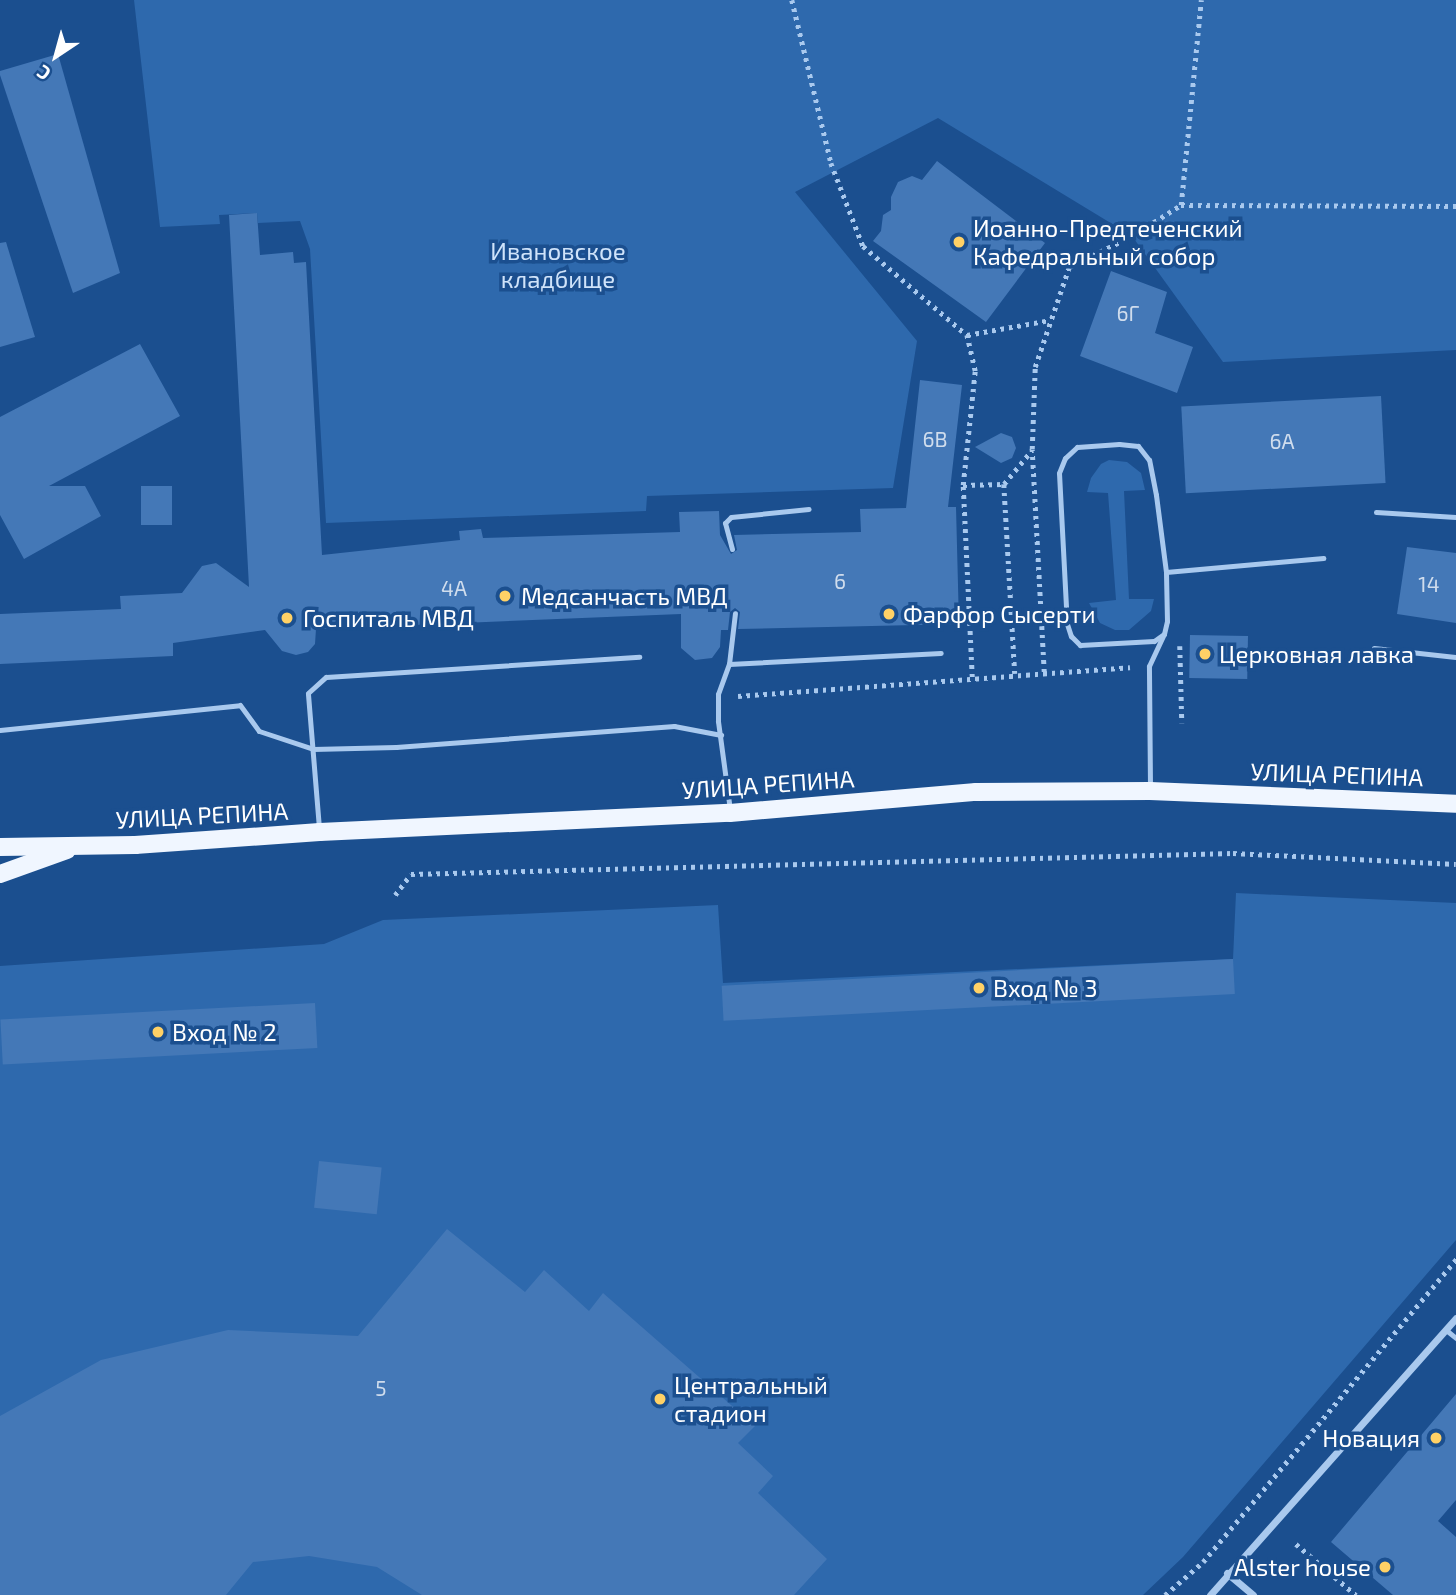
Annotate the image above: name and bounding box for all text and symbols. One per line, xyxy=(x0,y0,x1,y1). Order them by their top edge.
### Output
north arrow xyxy=(21,21,91,91)
text: С xyxy=(32,61,55,86)
place label: Иоанно-Предтеченский Кафедральный собор xyxy=(973,214,1243,270)
marker: Иоанно-Предтеченский Кафедральный собор xyxy=(951,234,967,250)
park label: Ивановское кладбище xyxy=(490,237,626,293)
house number: 6Г xyxy=(1117,300,1139,326)
house number: 6В xyxy=(922,426,948,452)
house number: 6А xyxy=(1269,428,1295,454)
house number: 6 xyxy=(834,568,846,594)
house number: 14 xyxy=(1418,571,1440,597)
house number: 4А xyxy=(441,575,467,601)
place label: Медсанчасть МВД xyxy=(521,582,728,610)
marker: Медсанчасть МВД xyxy=(495,586,515,606)
place label: Фарфор Сысерти xyxy=(903,600,1096,628)
place label: Госпиталь МВД xyxy=(303,604,474,632)
marker: Фарфор Сысерти xyxy=(881,606,897,622)
marker: Госпиталь МВД xyxy=(277,608,297,628)
place label: Церковная лавка xyxy=(1219,640,1414,668)
marker: Церковная лавка xyxy=(1197,646,1213,662)
street label: УЛИЦА РЕПИНА xyxy=(1250,757,1424,791)
street label: УЛИЦА РЕПИНА xyxy=(681,764,855,804)
street label: УЛИЦА РЕПИНА xyxy=(115,796,289,834)
place label: Вход № 3 xyxy=(993,974,1098,1002)
marker: Вход № 3 xyxy=(971,980,987,996)
place label: Вход № 2 xyxy=(172,1018,277,1046)
marker: Вход № 2 xyxy=(150,1024,166,1040)
place label: Центральный стадион xyxy=(674,1371,828,1427)
house number: 5 xyxy=(375,1375,387,1401)
marker: Центральный стадион xyxy=(652,1391,668,1407)
place label: Новация xyxy=(1322,1424,1420,1452)
marker: Новация xyxy=(1426,1428,1446,1448)
place label: Alster house xyxy=(1233,1553,1371,1581)
marker: Alster house xyxy=(1377,1559,1393,1575)

